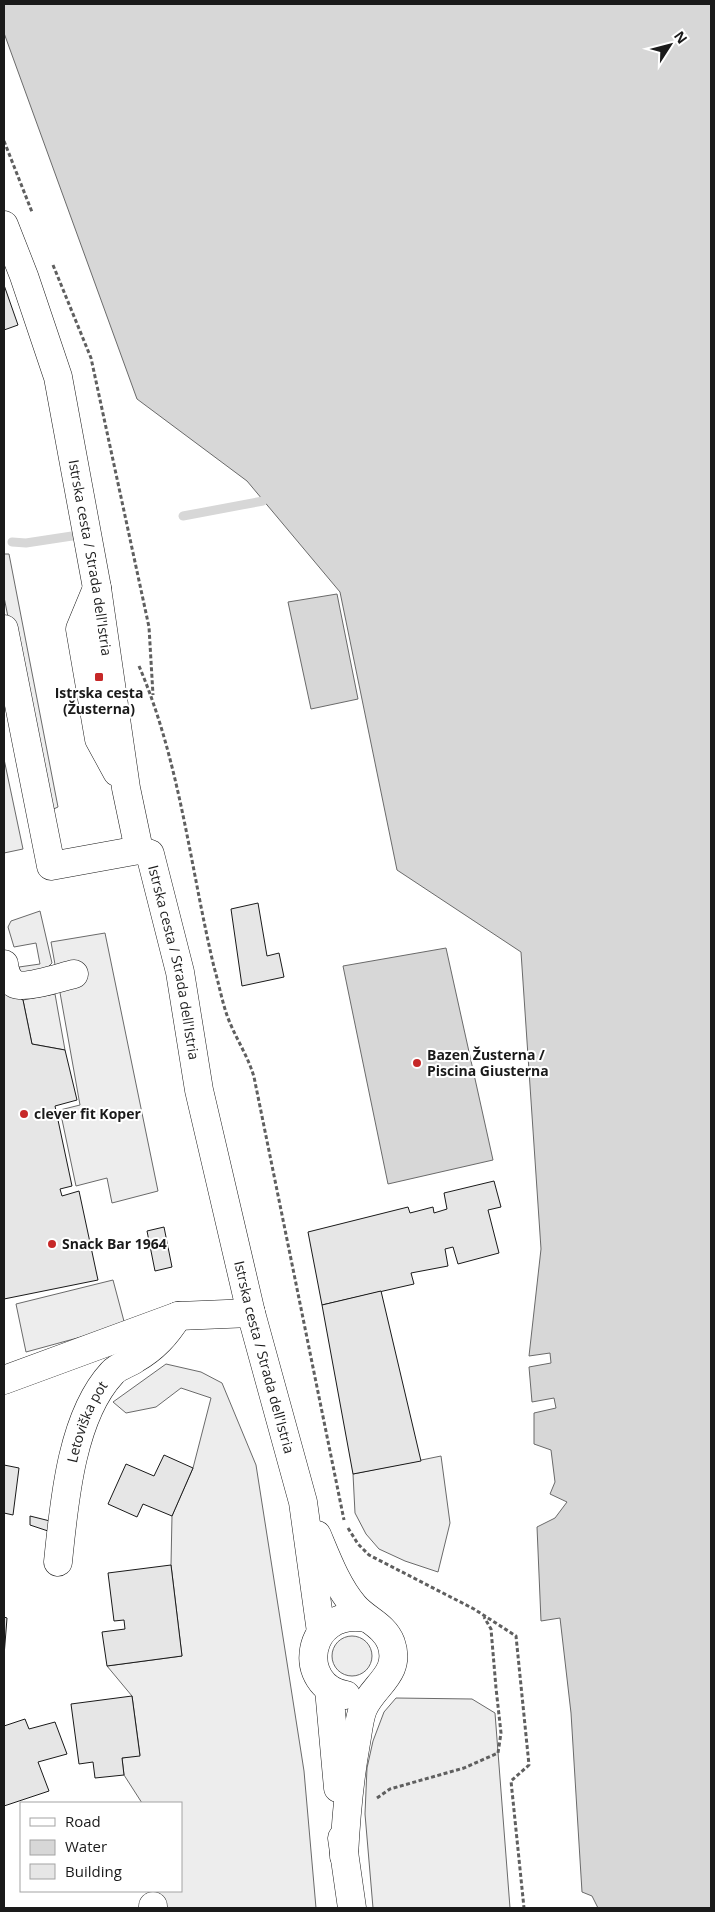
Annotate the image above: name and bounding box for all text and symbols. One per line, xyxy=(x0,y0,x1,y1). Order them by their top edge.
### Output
north arrow xyxy=(645,20,695,70)
text: N xyxy=(670,27,692,47)
street label: Istrska cesta / Strada dell'Istria xyxy=(64,458,117,657)
marker: Istrska cesta (Žusterna) xyxy=(93,671,105,683)
place label: Istrska cesta (Žusterna) xyxy=(55,683,143,718)
street label: Istrska cesta / Strada dell'Istria xyxy=(144,863,204,1061)
place label: Bazen Žusterna / Piscina Giusterna xyxy=(427,1045,549,1080)
marker: Bazen Žusterna / Piscina Giusterna xyxy=(411,1057,423,1069)
place label: clever fit Koper xyxy=(34,1104,141,1123)
marker: clever fit Koper xyxy=(18,1108,30,1120)
place label: Snack Bar 1964 xyxy=(62,1234,167,1253)
marker: Snack Bar 1964 xyxy=(46,1238,58,1250)
street label: Istrska cesta / Strada dell'Istria xyxy=(230,1259,299,1456)
street label: Letoviška pot xyxy=(62,1377,111,1464)
legend xyxy=(20,1802,182,1892)
text: Road xyxy=(65,1811,101,1831)
text: Water xyxy=(65,1836,107,1856)
text: Building xyxy=(65,1861,122,1881)

